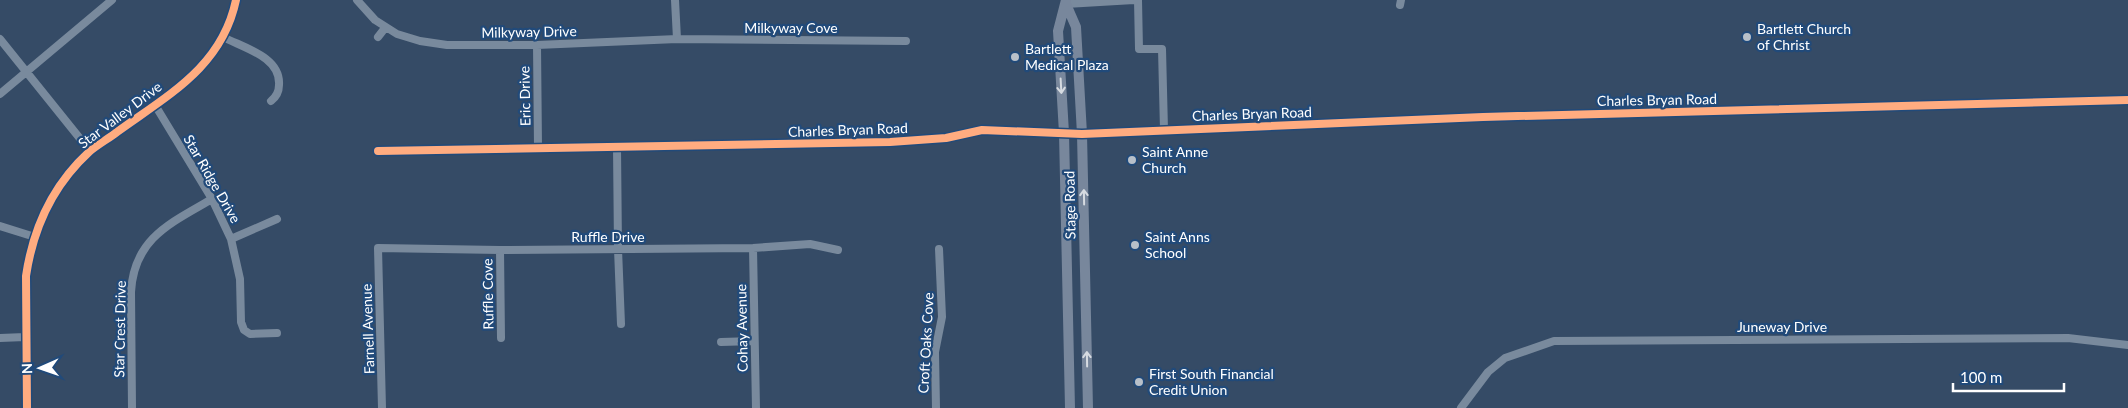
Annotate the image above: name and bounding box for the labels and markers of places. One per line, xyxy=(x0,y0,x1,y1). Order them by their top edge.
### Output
place label: Bartlett Church of Christ xyxy=(1757,20,1851,53)
marker: Bartlett Church of Christ xyxy=(1741,31,1753,43)
place label: Bartlett Medical Plaza xyxy=(1025,40,1109,73)
marker: Bartlett Medical Plaza xyxy=(1009,51,1021,63)
place label: Saint Anne Church xyxy=(1142,143,1208,176)
marker: Saint Anne Church xyxy=(1126,154,1138,166)
place label: Saint Anns School xyxy=(1145,228,1210,261)
marker: Saint Anns School xyxy=(1129,239,1141,251)
place label: First South Financial Credit Union xyxy=(1149,365,1274,398)
marker: First South Financial Credit Union xyxy=(1133,376,1145,388)

